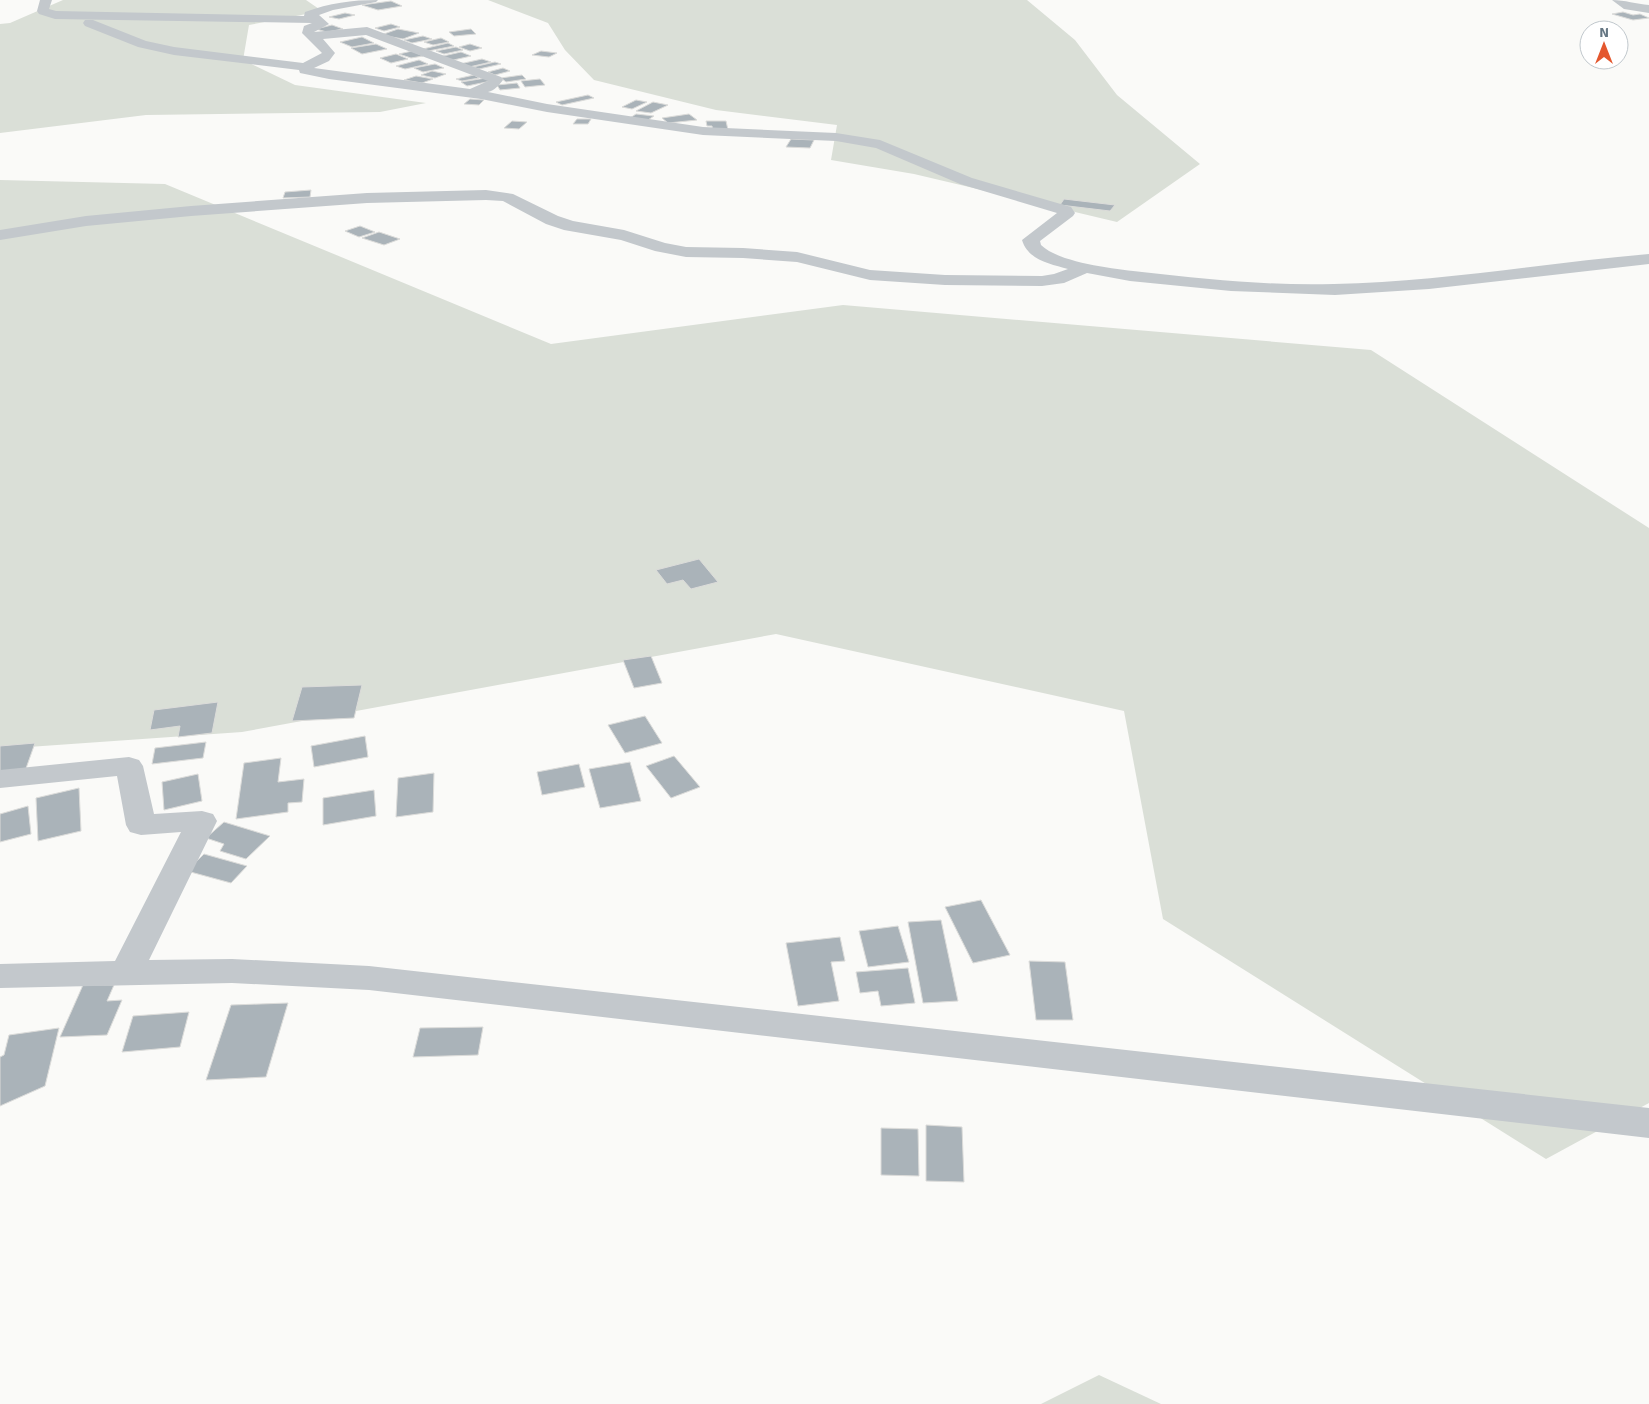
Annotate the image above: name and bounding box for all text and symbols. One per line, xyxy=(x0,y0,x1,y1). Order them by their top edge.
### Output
north arrow xyxy=(1579,20,1629,70)
text: N xyxy=(1599,24,1609,41)

